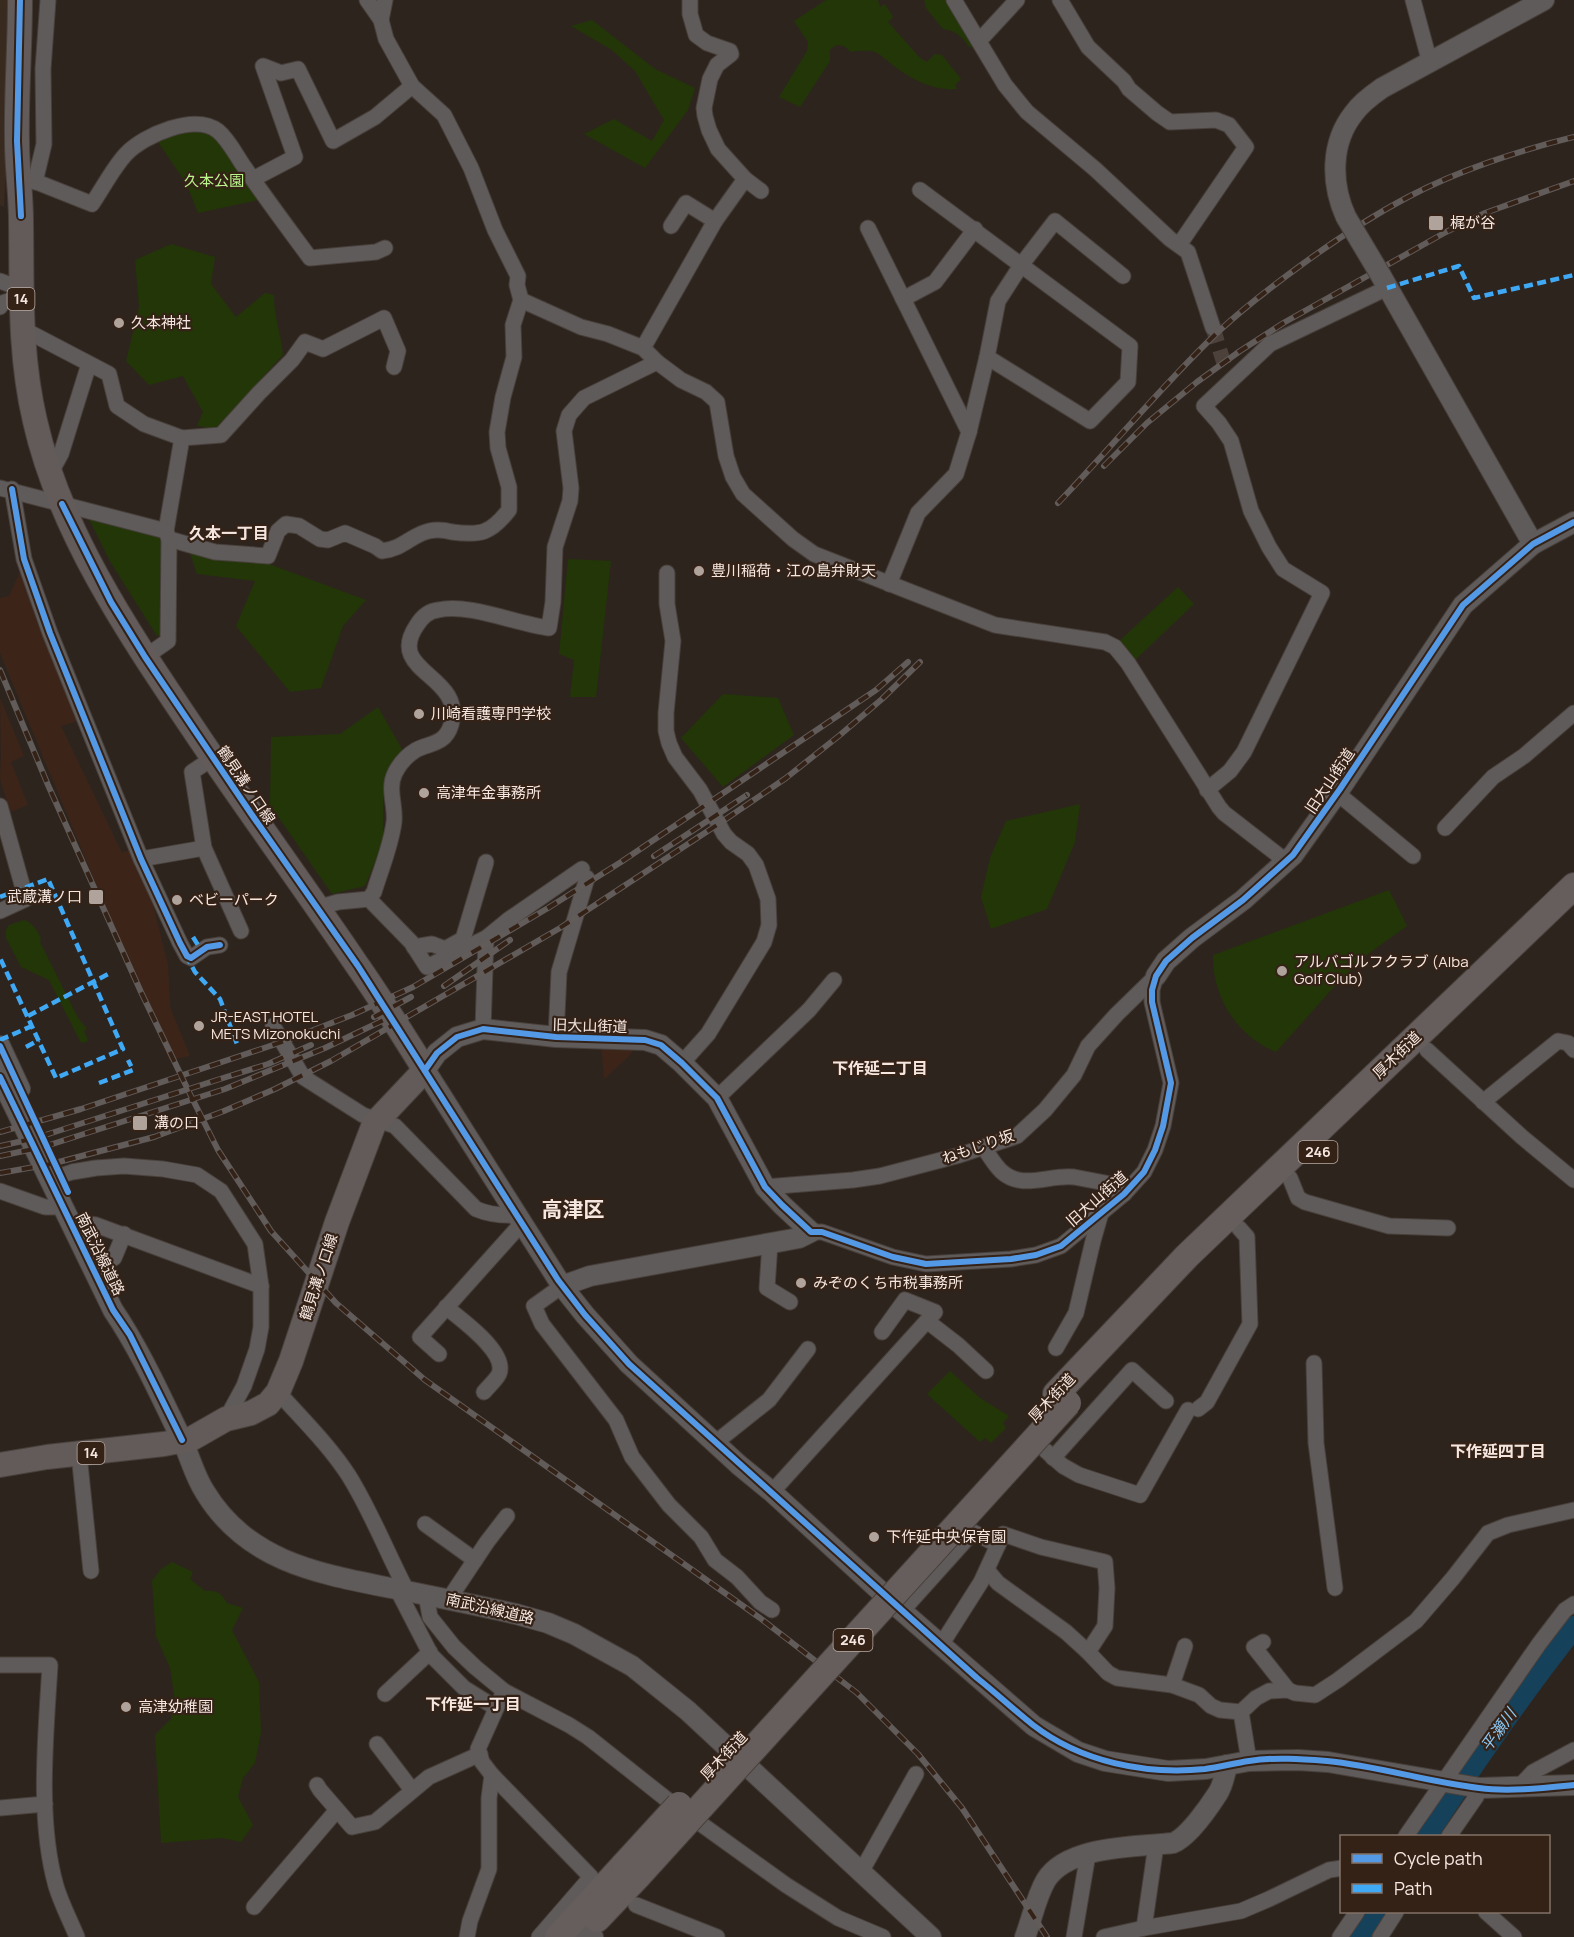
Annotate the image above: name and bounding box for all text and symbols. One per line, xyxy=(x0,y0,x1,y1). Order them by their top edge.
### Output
park label: 久本公園 xyxy=(184,170,244,191)
place label: 梶が谷 xyxy=(1450,212,1495,233)
marker: 梶が谷 xyxy=(1427,214,1445,232)
road number: 14 xyxy=(8,288,34,310)
place label: 久本神社 xyxy=(131,312,191,333)
marker: 久本神社 xyxy=(112,316,126,330)
district label: 久本一丁目 xyxy=(189,522,269,544)
place label: 豊川稲荷・江の島弁財天 xyxy=(711,560,876,581)
marker: 豊川稲荷・江の島弁財天 xyxy=(692,564,706,578)
place label: 川崎看護専門学校 xyxy=(431,703,551,724)
marker: 川崎看護専門学校 xyxy=(412,707,426,721)
street label: 鶴見溝ノ口線 xyxy=(213,742,280,828)
street label: 旧大山街道 xyxy=(1300,744,1359,818)
place label: 高津年金事務所 xyxy=(436,782,541,803)
marker: 高津年金事務所 xyxy=(417,786,431,800)
place label: 武蔵溝ノ口 xyxy=(7,886,82,907)
marker: 武蔵溝ノ口 xyxy=(87,888,105,906)
place label: ベビーパーク xyxy=(189,889,279,910)
marker: ベビーパーク xyxy=(170,893,184,907)
place label: アルバゴルフクラブ (Alba Golf Club) xyxy=(1294,951,1468,989)
marker: アルバゴルフクラブ (Alba Golf Club) xyxy=(1275,964,1289,978)
place label: JR-EAST HOTEL METS Mizonokuchi xyxy=(211,1006,340,1044)
street label: 旧大山街道 xyxy=(552,1014,628,1037)
marker: JR-EAST HOTEL METS Mizonokuchi xyxy=(192,1019,206,1033)
street label: 厚木街道 xyxy=(1368,1026,1426,1083)
district label: 下作延二丁目 xyxy=(832,1057,928,1079)
place label: 溝の口 xyxy=(154,1112,199,1133)
marker: 溝の口 xyxy=(131,1114,149,1132)
street label: ねもじり坂 xyxy=(939,1124,1017,1169)
road number: 246 xyxy=(1298,1141,1338,1163)
street label: 旧大山街道 xyxy=(1061,1166,1132,1231)
district label: 高津区 xyxy=(542,1195,605,1223)
street label: 南武沿線道路 xyxy=(71,1209,130,1299)
street label: 鶴見溝ノ口線 xyxy=(295,1231,342,1323)
place label: みぞのくち市税事務所 xyxy=(813,1272,963,1293)
marker: みぞのくち市税事務所 xyxy=(794,1276,808,1290)
street label: 厚木街道 xyxy=(1023,1369,1080,1427)
district label: 下作延四丁目 xyxy=(1450,1440,1546,1462)
road number: 14 xyxy=(78,1442,104,1464)
place label: 下作延中央保育園 xyxy=(886,1526,1006,1547)
marker: 下作延中央保育園 xyxy=(867,1530,881,1544)
street label: 南武沿線道路 xyxy=(444,1588,536,1629)
road number: 246 xyxy=(834,1629,872,1651)
district label: 下作延一丁目 xyxy=(425,1693,521,1715)
place label: 高津幼稚園 xyxy=(138,1696,213,1717)
marker: 高津幼稚園 xyxy=(119,1700,133,1714)
water label: 平瀬川 xyxy=(1475,1703,1522,1756)
street label: 厚木街道 xyxy=(695,1727,752,1785)
legend xyxy=(1340,1835,1550,1913)
text: Cycle path xyxy=(1394,1846,1483,1870)
text: Path xyxy=(1394,1876,1432,1900)

